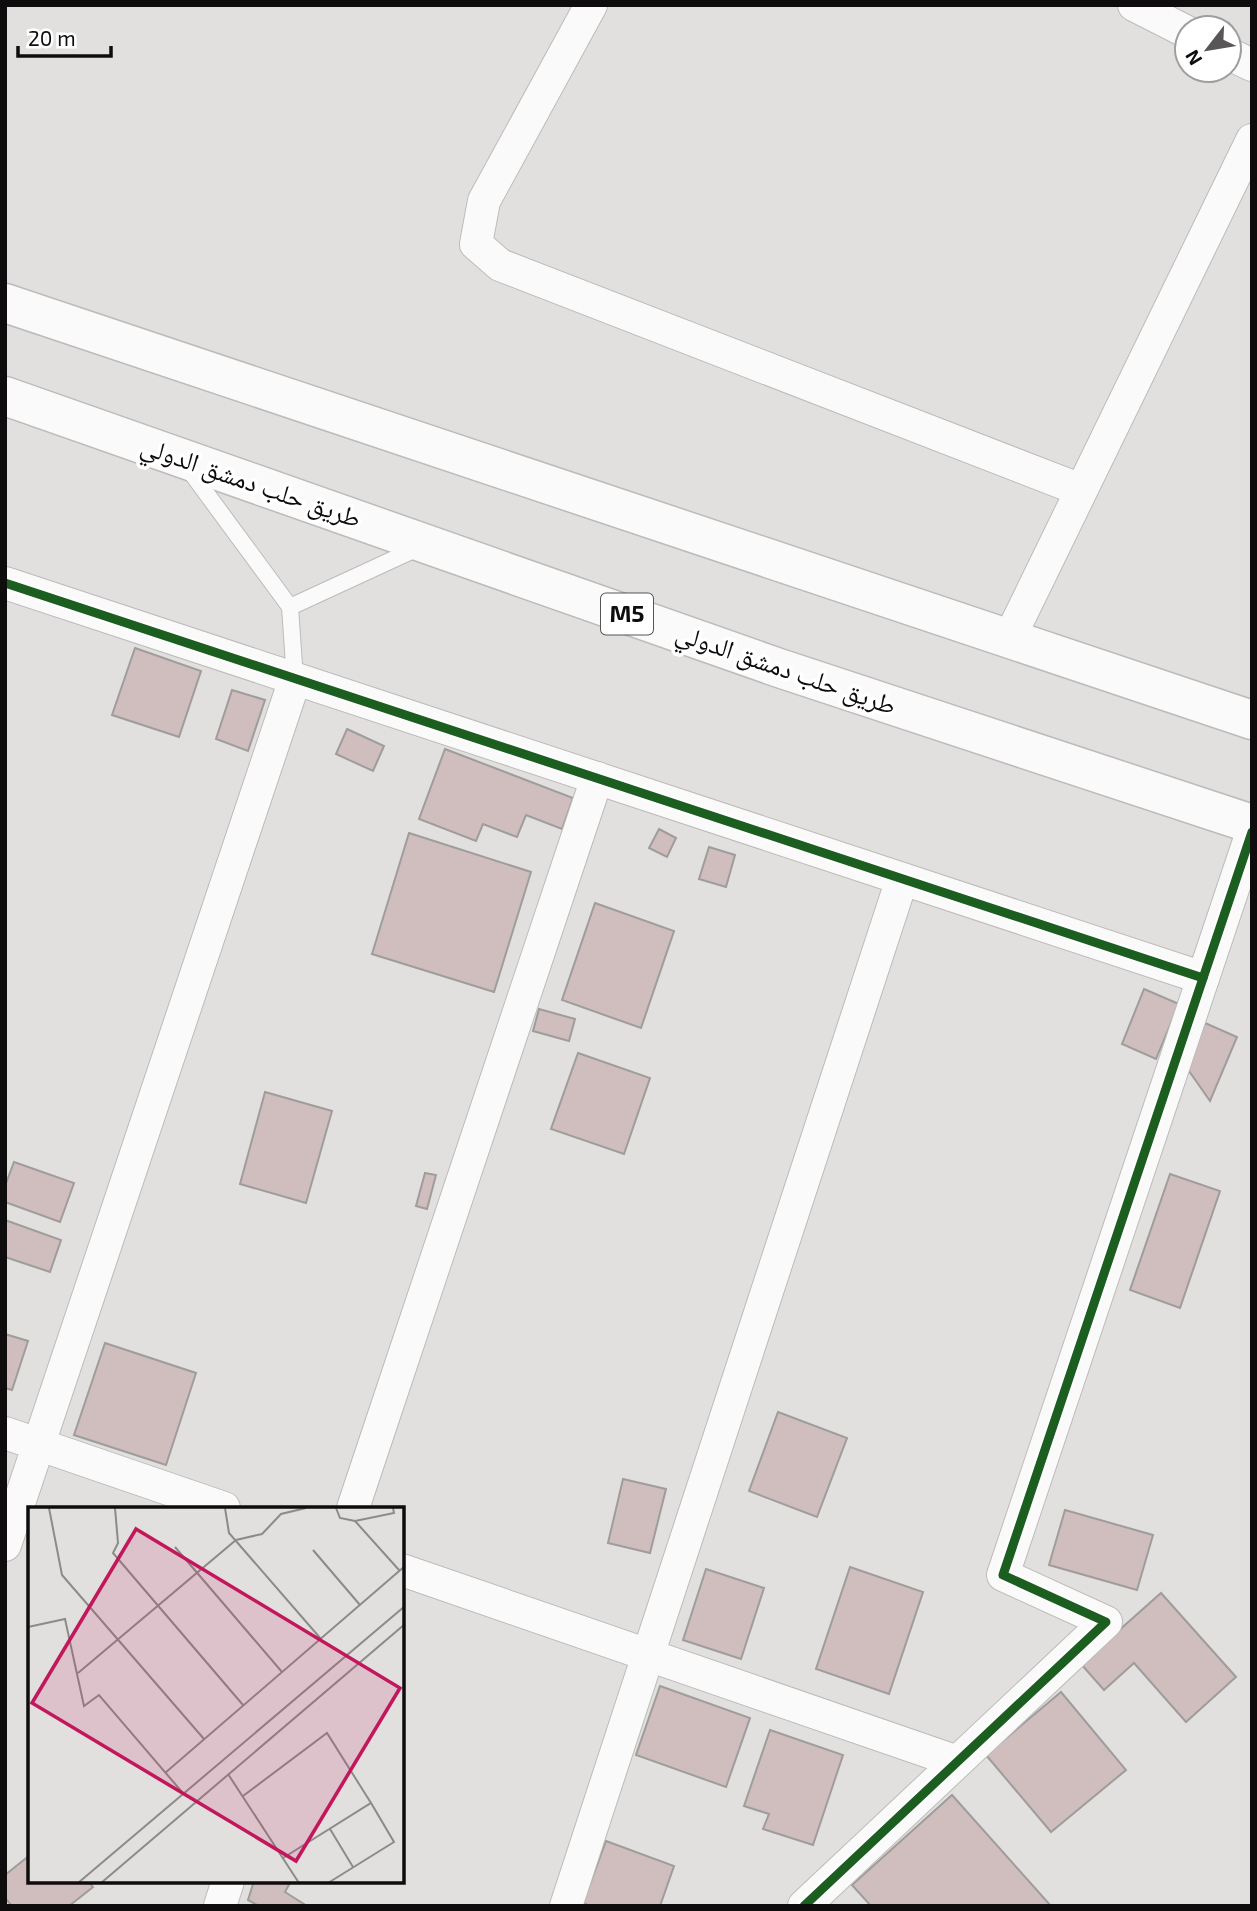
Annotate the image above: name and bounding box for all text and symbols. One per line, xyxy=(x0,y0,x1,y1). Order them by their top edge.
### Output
scale bar xyxy=(18,14,110,58)
north arrow xyxy=(1173,14,1243,84)
text: 20 m xyxy=(28,25,76,50)
text: N xyxy=(1180,46,1206,70)
street label: طريق حلب دمشق الدولي xyxy=(135,428,366,539)
road number: M5 xyxy=(601,594,653,634)
street label: طريق حلب دمشق الدولي xyxy=(670,615,901,726)
inset map xyxy=(28,1507,404,1883)

